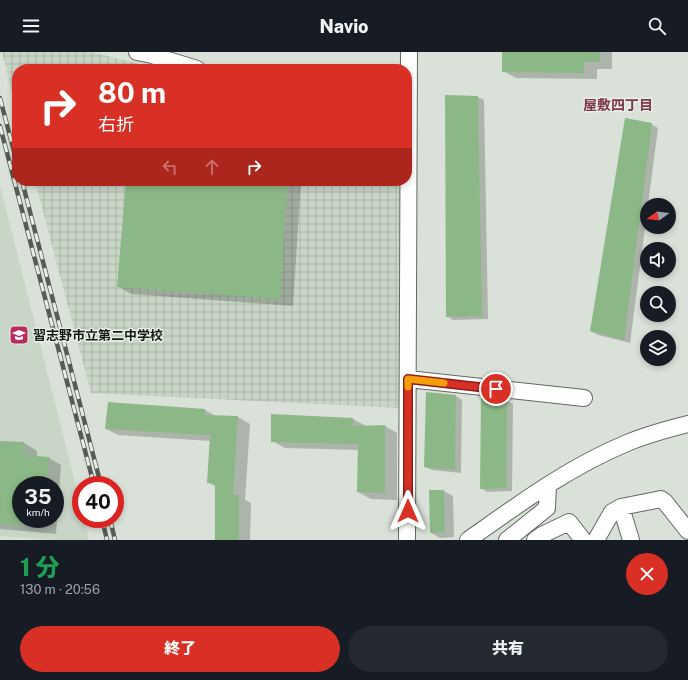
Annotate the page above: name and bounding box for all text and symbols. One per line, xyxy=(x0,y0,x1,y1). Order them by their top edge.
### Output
icon: menu xyxy=(20,15,42,37)
icon: search xyxy=(646,15,668,37)
text: Navio xyxy=(319,16,369,37)
text: 80 m xyxy=(98,76,166,109)
icon: right xyxy=(32,80,84,132)
district label: 屋敷四丁目 xyxy=(583,97,653,113)
text: 右折 xyxy=(98,114,134,135)
icon: left xyxy=(159,156,181,178)
icon: ahead xyxy=(201,156,223,178)
icon: right xyxy=(243,156,265,178)
north arrow xyxy=(640,198,676,234)
map controls xyxy=(640,198,676,366)
button: sound xyxy=(640,242,676,278)
button: search xyxy=(640,286,676,322)
school or university icon: 習志野市立第二中学校 xyxy=(8,324,30,346)
place label: 習志野市立第二中学校 xyxy=(33,328,163,343)
button: layers xyxy=(640,330,676,366)
pin xyxy=(479,372,513,406)
icon: arrive xyxy=(485,378,507,400)
speed limit sign: 40 xyxy=(72,476,124,528)
text: 35 xyxy=(25,485,51,509)
position arrow xyxy=(387,490,429,532)
text: km/h xyxy=(26,506,50,518)
text: 1 分 xyxy=(20,553,60,581)
button: close xyxy=(626,553,668,595)
text: 130 m · 20:56 xyxy=(20,582,100,597)
button: 終了 xyxy=(20,626,340,672)
button: 共有 xyxy=(348,626,668,672)

